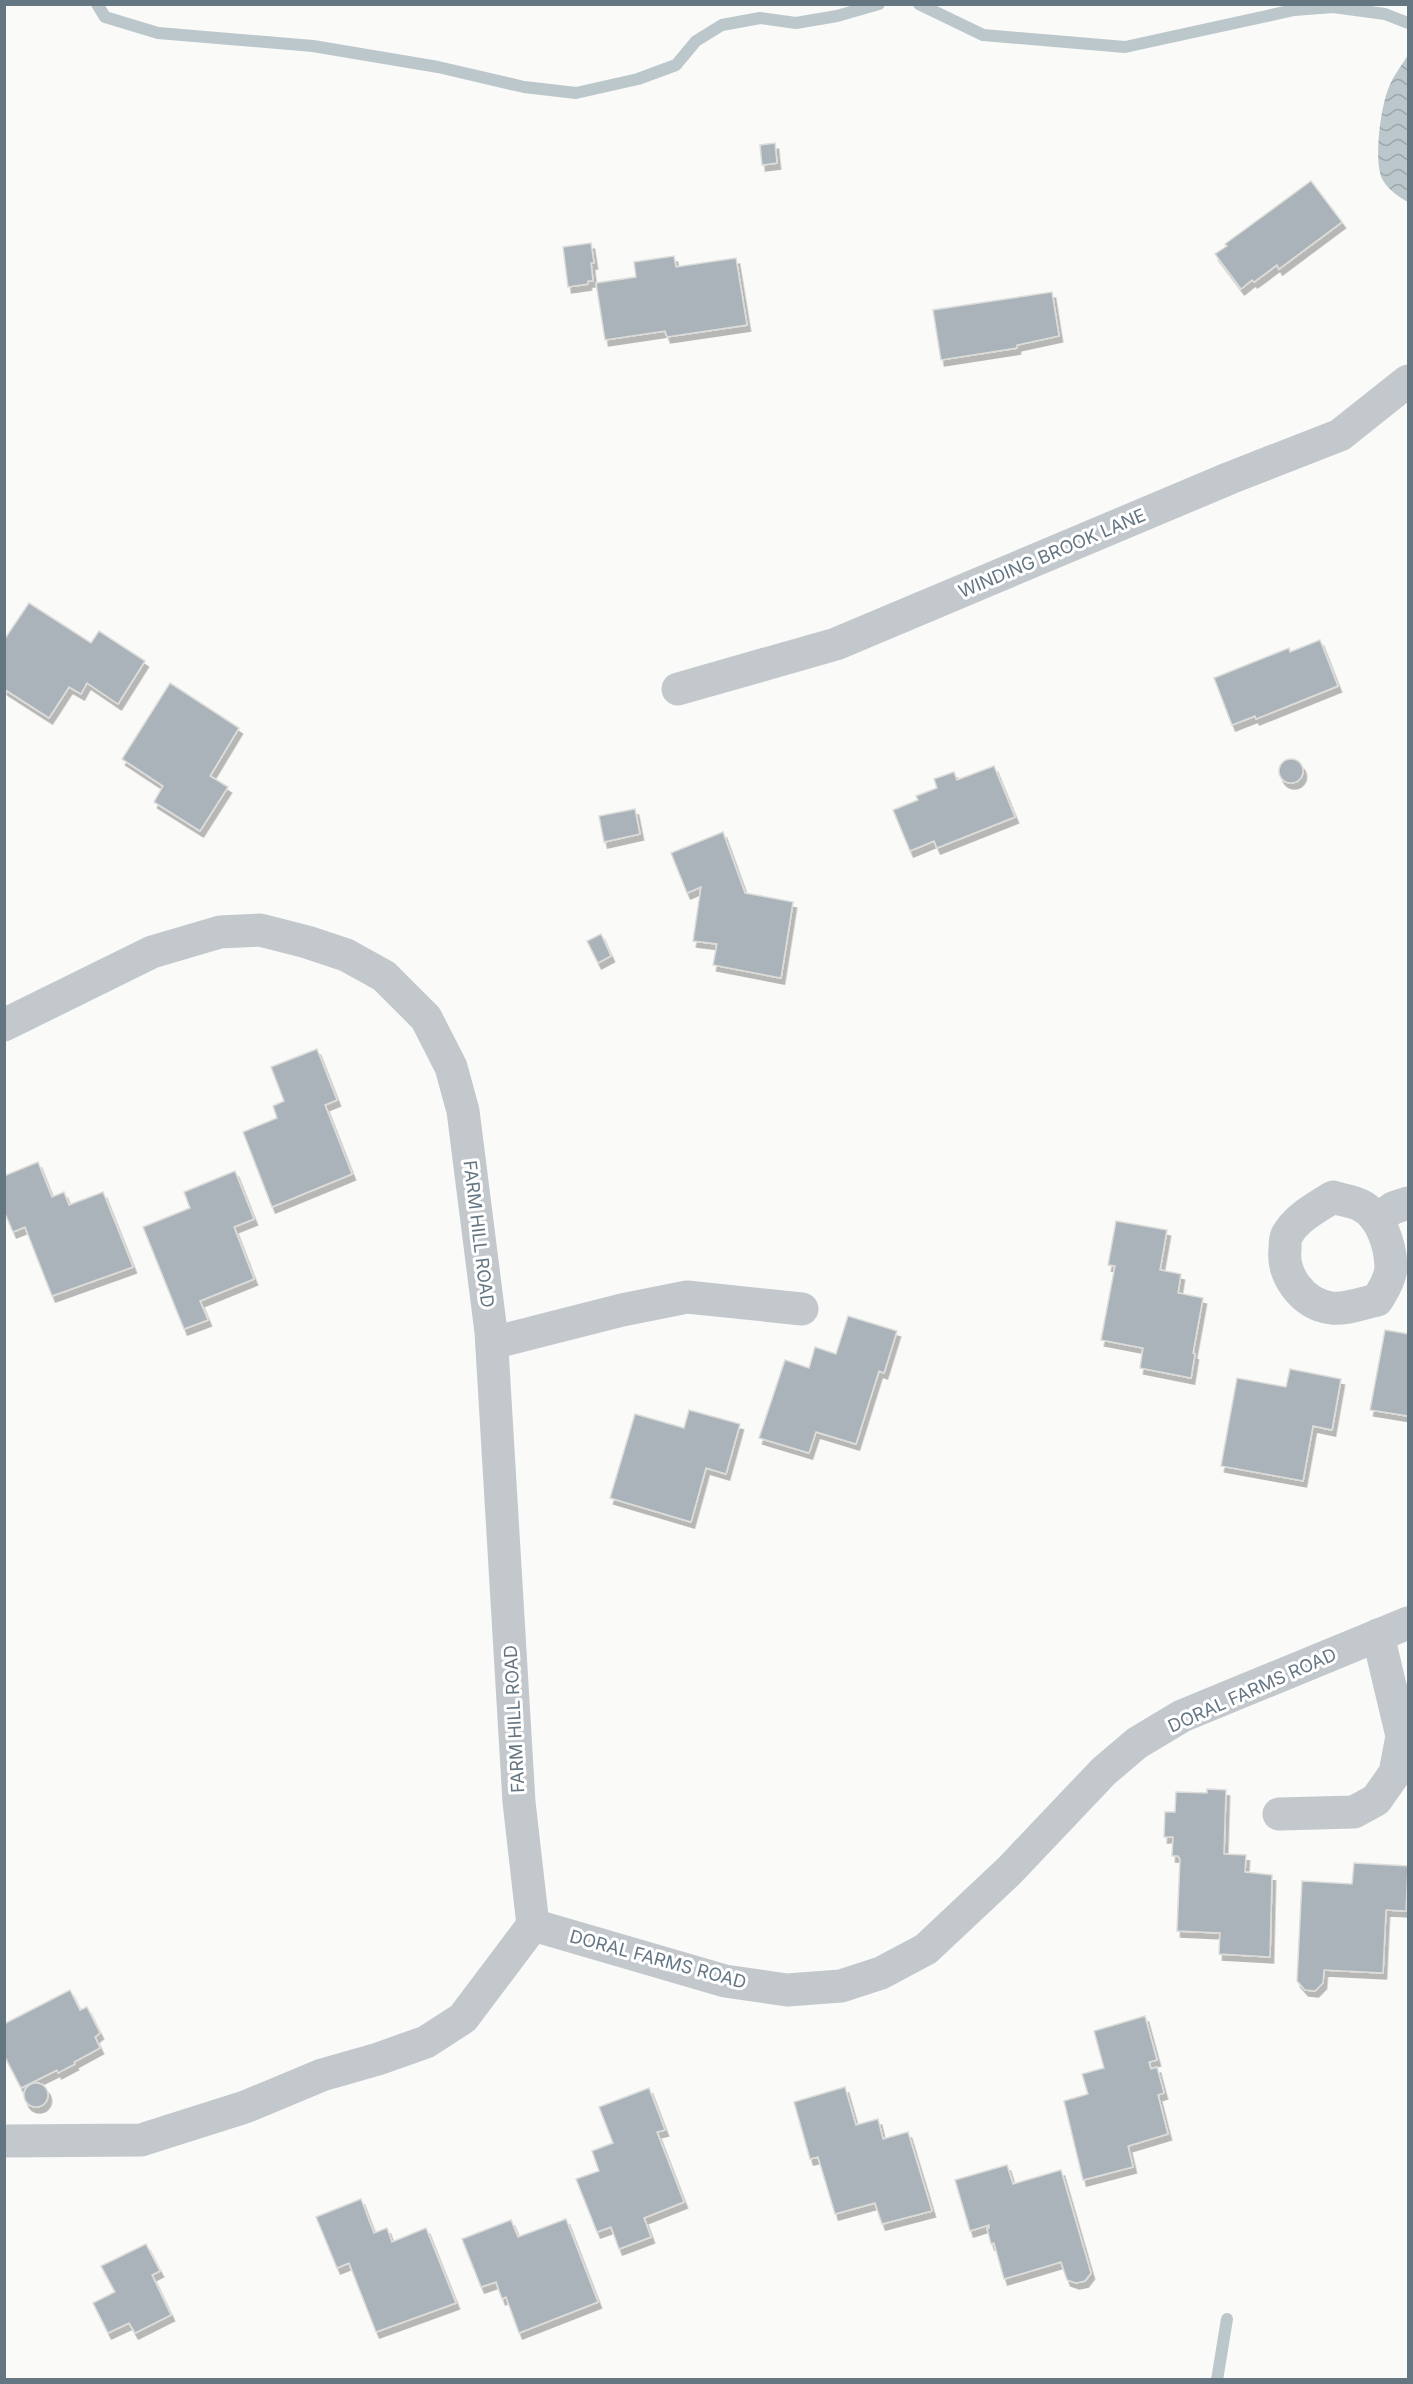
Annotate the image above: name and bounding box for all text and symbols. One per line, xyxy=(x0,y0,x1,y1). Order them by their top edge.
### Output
street label: WINDING BROOK LANE xyxy=(955,504,1149,602)
street label: FARM HILL ROAD xyxy=(460,1159,498,1309)
street label: DORAL FARMS ROAD xyxy=(1165,1643,1339,1737)
street label: FARM HILL ROAD xyxy=(500,1645,528,1793)
street label: DORAL FARMS ROAD xyxy=(567,1925,749,1993)

